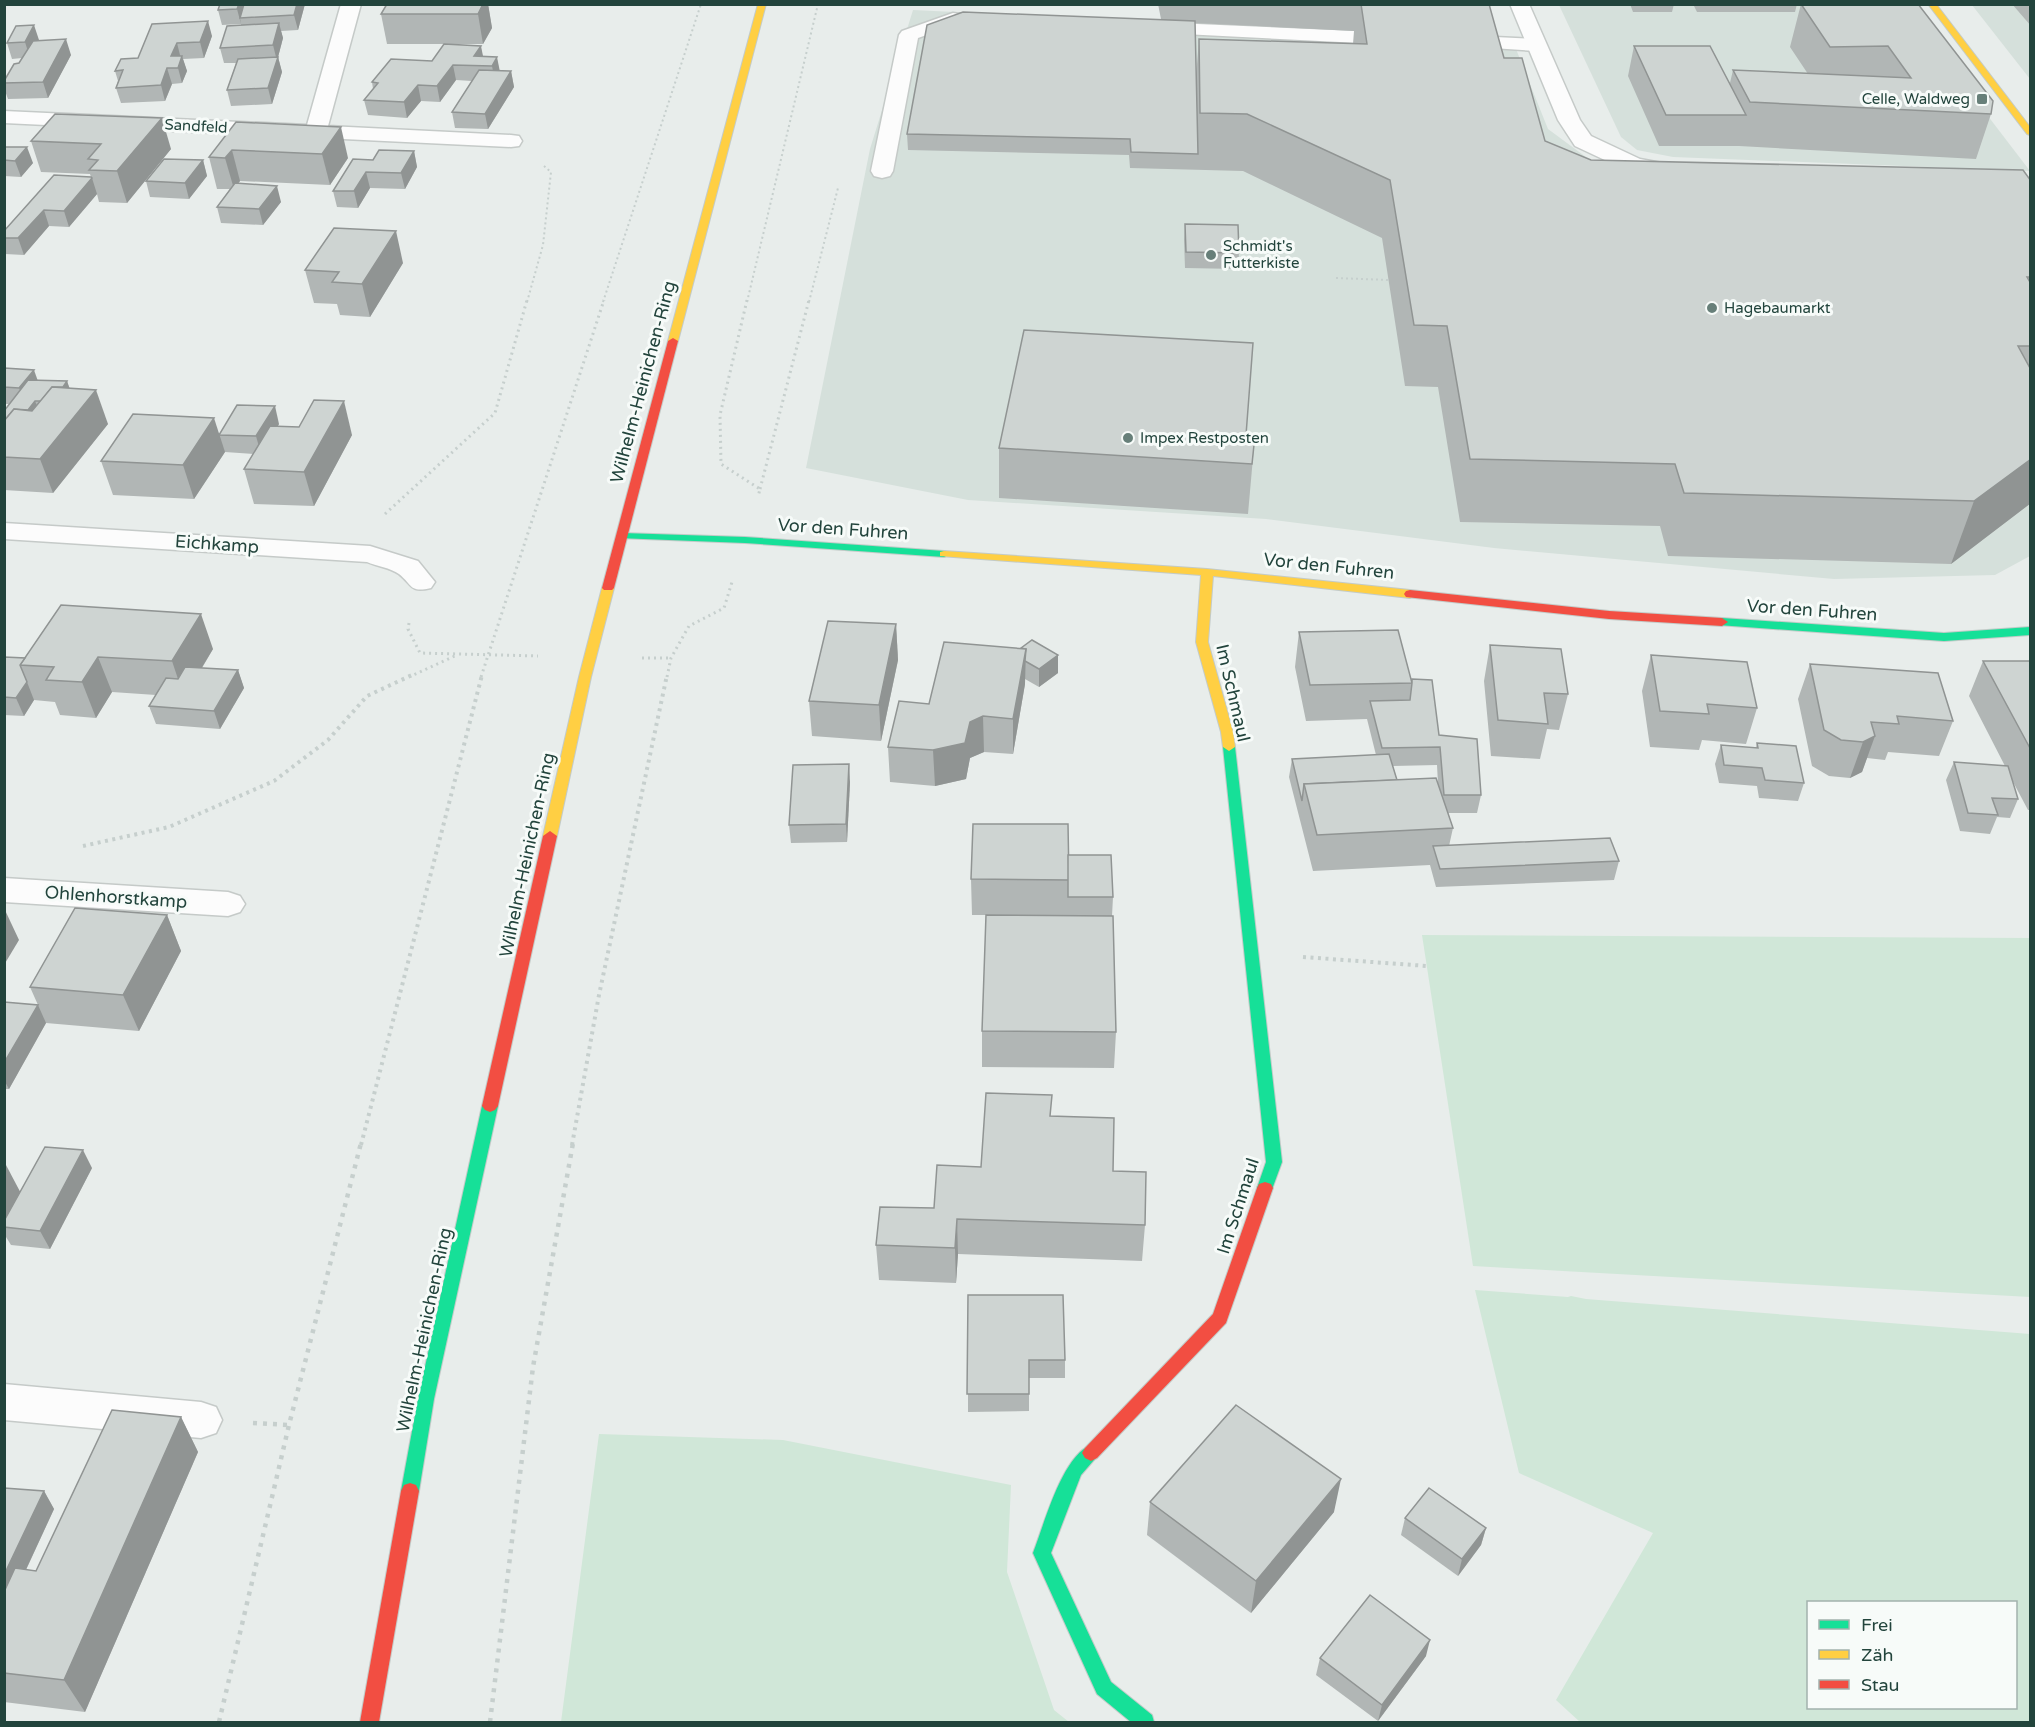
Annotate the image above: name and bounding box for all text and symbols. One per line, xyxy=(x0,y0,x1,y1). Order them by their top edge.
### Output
place label: Celle, Waldweg xyxy=(1862,90,1970,108)
marker: Celle, Waldweg xyxy=(1975,92,1989,106)
street label: Sandfeld xyxy=(164,115,228,137)
place label: Schmidt's Futterkiste xyxy=(1223,237,1300,272)
marker: Schmidt's Futterkiste xyxy=(1204,248,1218,262)
street label: Wilhelm-Heinichen-Ring xyxy=(605,278,681,486)
place label: Hagebaumarkt xyxy=(1724,299,1831,317)
marker: Hagebaumarkt xyxy=(1705,301,1719,315)
place label: Impex Restposten xyxy=(1140,429,1269,447)
marker: Impex Restposten xyxy=(1121,431,1135,445)
street label: Vor den Fuhren xyxy=(777,513,909,545)
street label: Eichkamp xyxy=(174,530,260,558)
street label: Vor den Fuhren xyxy=(1263,548,1395,584)
street label: Vor den Fuhren xyxy=(1746,594,1878,626)
street label: Im Schmaul xyxy=(1211,642,1255,744)
street label: Wilhelm-Heinichen-Ring xyxy=(495,751,559,959)
street label: Ohlenhorstkamp xyxy=(44,881,188,913)
street label: Im Schmaul xyxy=(1212,1155,1264,1257)
street label: Wilhelm-Heinichen-Ring xyxy=(392,1226,456,1434)
legend xyxy=(1807,1601,2017,1709)
text: Frei xyxy=(1861,1614,1893,1636)
text: Zäh xyxy=(1861,1644,1894,1666)
text: Stau xyxy=(1861,1674,1900,1696)

